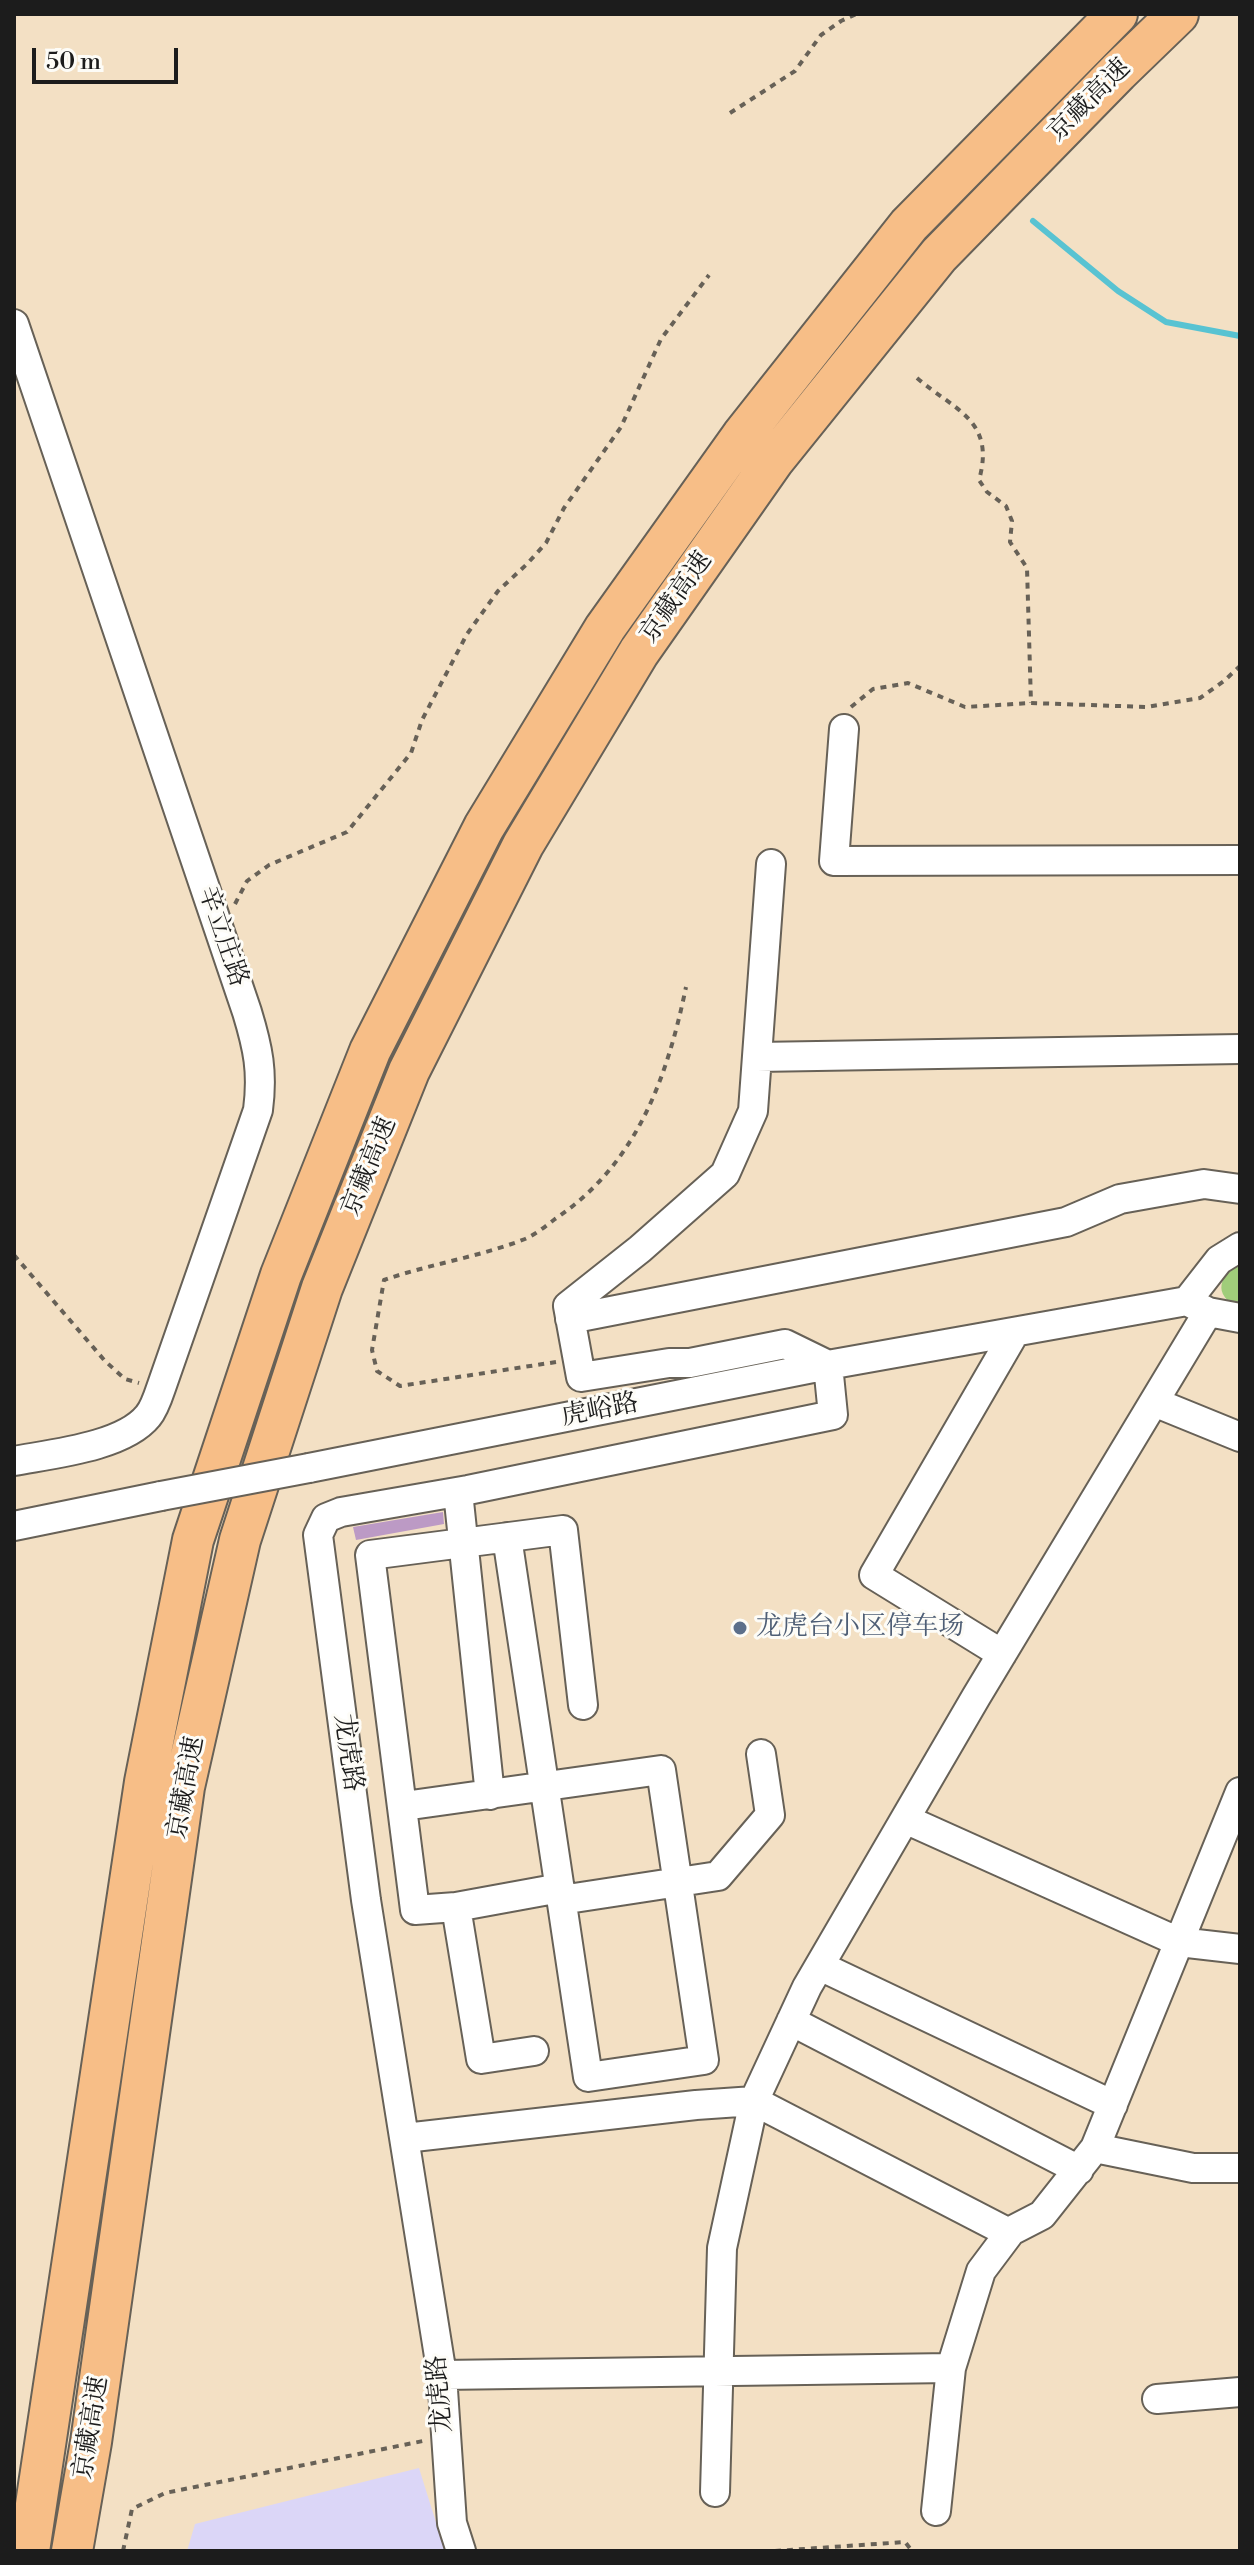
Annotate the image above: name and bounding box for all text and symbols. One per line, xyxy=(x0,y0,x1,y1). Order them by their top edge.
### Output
scale bar xyxy=(36,32,182,82)
text: 50 m xyxy=(46,47,101,77)
street label: 京藏高速 xyxy=(1042,53,1138,149)
street label: 京藏高速 xyxy=(634,546,720,650)
street label: 辛立庄路 xyxy=(190,883,254,991)
street label: 京藏高速 xyxy=(336,1113,404,1221)
street label: 虎峪路 xyxy=(559,1388,641,1434)
place label: 龙虎台小区停车场 xyxy=(756,1612,964,1644)
marker: 龙虎台小区停车场 xyxy=(731,1619,749,1637)
street label: 龙虎路 xyxy=(326,1712,368,1794)
street label: 京藏高速 xyxy=(163,1734,211,1842)
street label: 龙虎路 xyxy=(422,2354,460,2434)
street label: 京藏高速 xyxy=(68,2374,116,2482)

